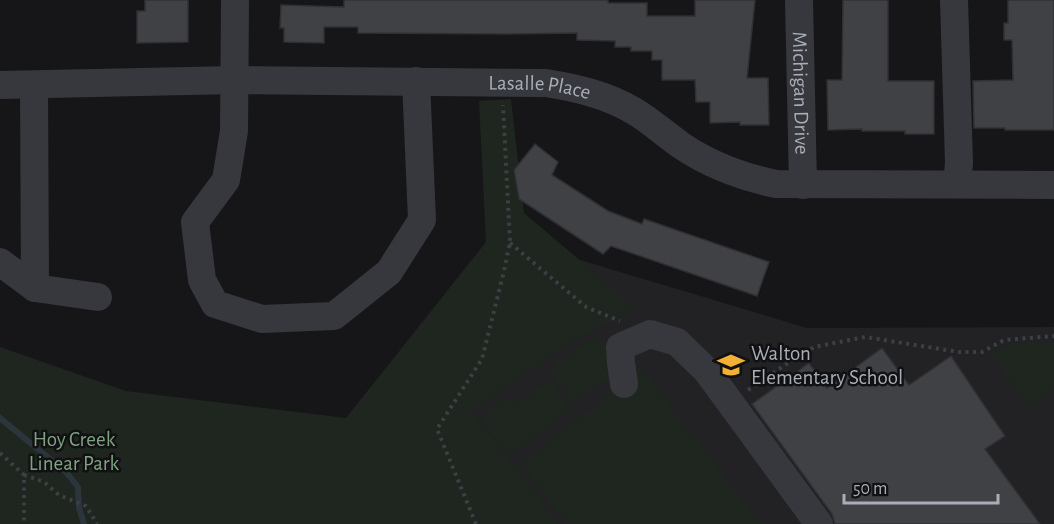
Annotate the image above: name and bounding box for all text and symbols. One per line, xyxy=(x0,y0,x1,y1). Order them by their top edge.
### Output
street label: Michigan Drive xyxy=(789,31,812,155)
street label: Lasalle Place xyxy=(488,72,593,103)
place label: Walton Elementary School xyxy=(751,343,903,388)
school or university icon: Walton Elementary School xyxy=(716,350,746,380)
park label: Hoy Creek Linear Park xyxy=(29,429,120,474)
scale bar xyxy=(844,467,998,505)
text: 50 m xyxy=(853,480,887,498)

